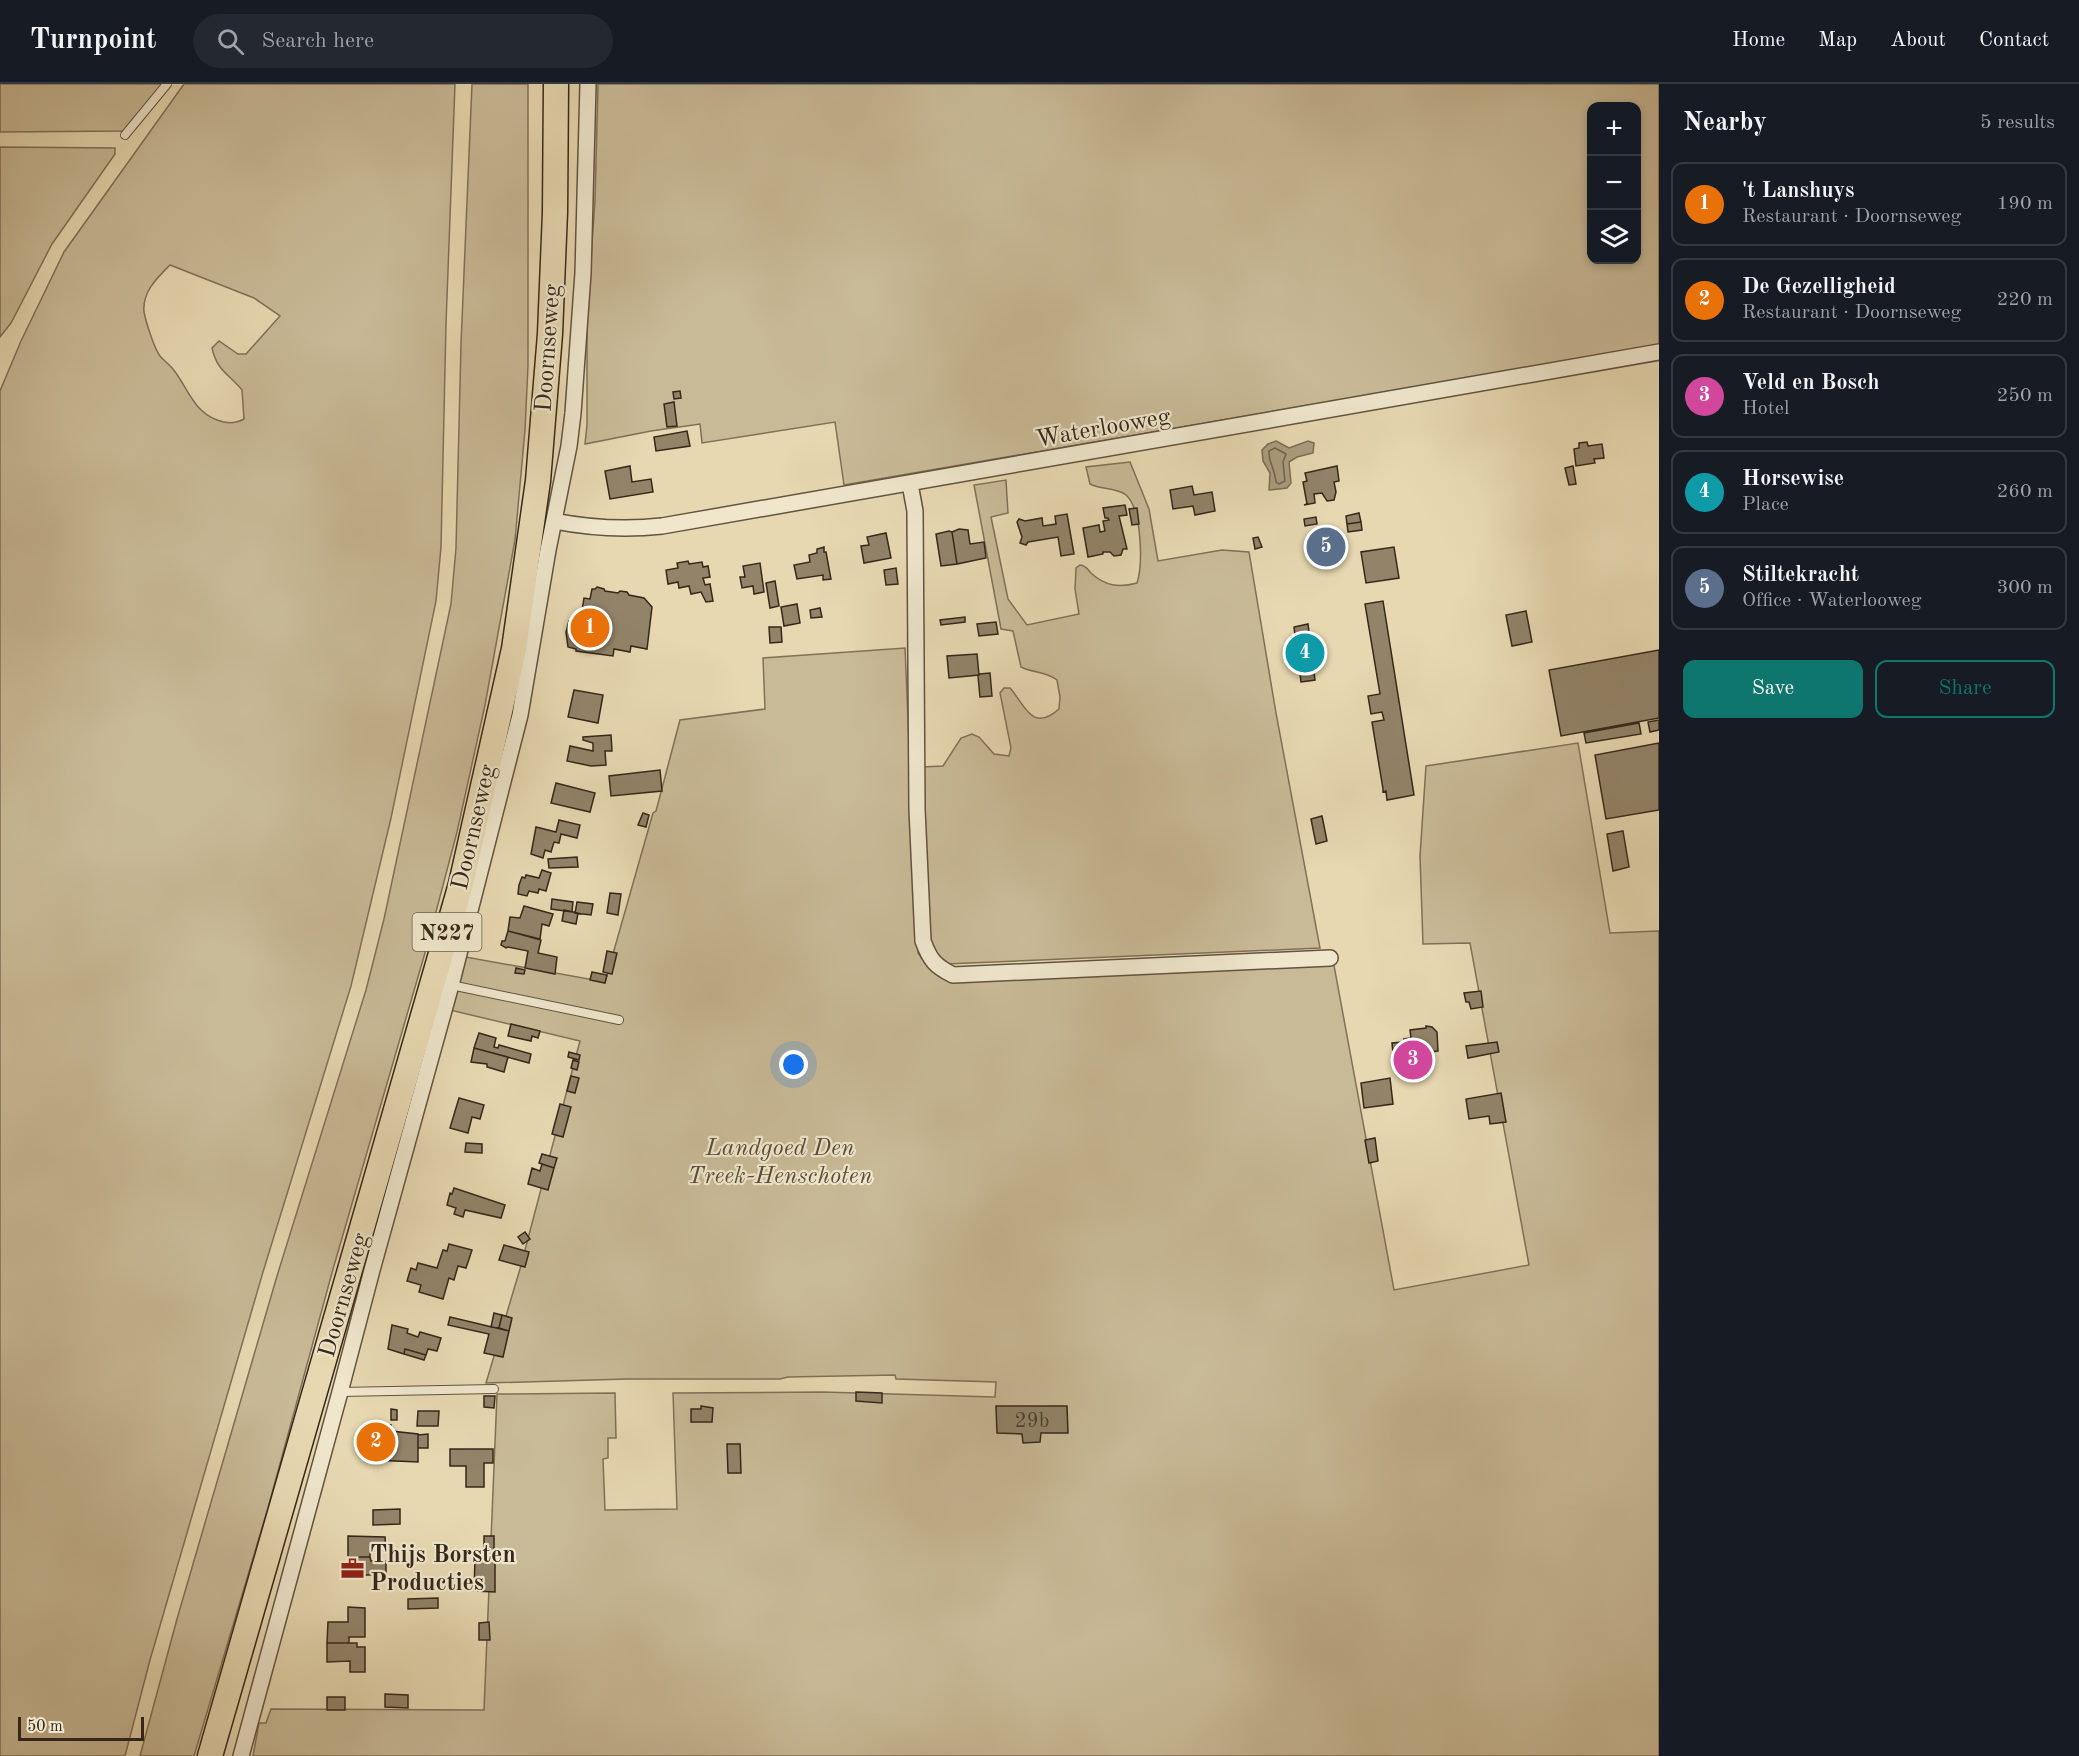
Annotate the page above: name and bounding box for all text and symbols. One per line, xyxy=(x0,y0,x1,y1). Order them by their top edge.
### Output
search box xyxy=(193,14,613,68)
icon: search xyxy=(214,25,247,58)
text: Turnpoint xyxy=(30,27,157,55)
text: Search here xyxy=(262,30,374,52)
text: Home xyxy=(1732,30,1785,51)
text: Map xyxy=(1818,30,1857,51)
text: About xyxy=(1890,30,1946,51)
text: Contact xyxy=(1979,30,2049,51)
map controls xyxy=(1587,102,1641,264)
button: + xyxy=(1587,102,1641,156)
text: Nearby xyxy=(1683,110,1767,136)
text: 5 results xyxy=(1980,113,2055,133)
button: − xyxy=(1587,156,1641,210)
text: 't Lanshuys xyxy=(1742,180,1854,202)
text: 1 xyxy=(1699,194,1710,214)
text: 190 m xyxy=(1997,194,2053,214)
text: Restaurant · Doornseweg xyxy=(1742,207,1961,227)
button: layers xyxy=(1587,210,1641,264)
text: De Gezelligheid xyxy=(1742,276,1896,298)
street label: Doornseweg xyxy=(533,283,565,413)
text: 2 xyxy=(1699,290,1710,310)
text: 220 m xyxy=(1997,290,2053,310)
text: Restaurant · Doornseweg xyxy=(1742,303,1961,323)
text: Veld en Bosch xyxy=(1742,372,1880,394)
text: 3 xyxy=(1699,386,1710,406)
text: 250 m xyxy=(1997,386,2053,406)
text: Hotel xyxy=(1742,399,1789,419)
street label: Waterlooweg xyxy=(1034,405,1173,453)
text: Horsewise xyxy=(1742,468,1844,490)
text: 4 xyxy=(1699,482,1710,502)
text: 260 m xyxy=(1997,482,2053,502)
text: Place xyxy=(1742,495,1789,515)
pin: 5 xyxy=(1306,524,1346,570)
text: Stiltekracht xyxy=(1742,564,1859,586)
text: 5 xyxy=(1699,578,1710,598)
text: 300 m xyxy=(1997,578,2053,598)
text: Office · Waterlooweg xyxy=(1742,591,1921,611)
pin: 1 xyxy=(570,606,610,650)
pin: 4 xyxy=(1286,630,1324,676)
button: Save xyxy=(1683,660,1863,718)
button: Share xyxy=(1875,660,2055,718)
street label: Doornseweg xyxy=(449,762,501,893)
road number: N227 xyxy=(412,913,482,951)
pin: 3 xyxy=(1394,1038,1432,1082)
your location xyxy=(779,1050,808,1079)
park label: Landgoed Den Treek-Henschoten xyxy=(688,1137,873,1189)
street label: Doornseweg xyxy=(316,1231,374,1361)
house number: 29b xyxy=(1014,1411,1050,1432)
pin: 2 xyxy=(356,1420,395,1464)
place label: Thijs Borsten Producties xyxy=(370,1544,516,1596)
office icon: Thijs Borsten Producties xyxy=(339,1555,365,1581)
scale bar xyxy=(18,1714,144,1742)
text: 50 m xyxy=(27,1719,63,1735)

